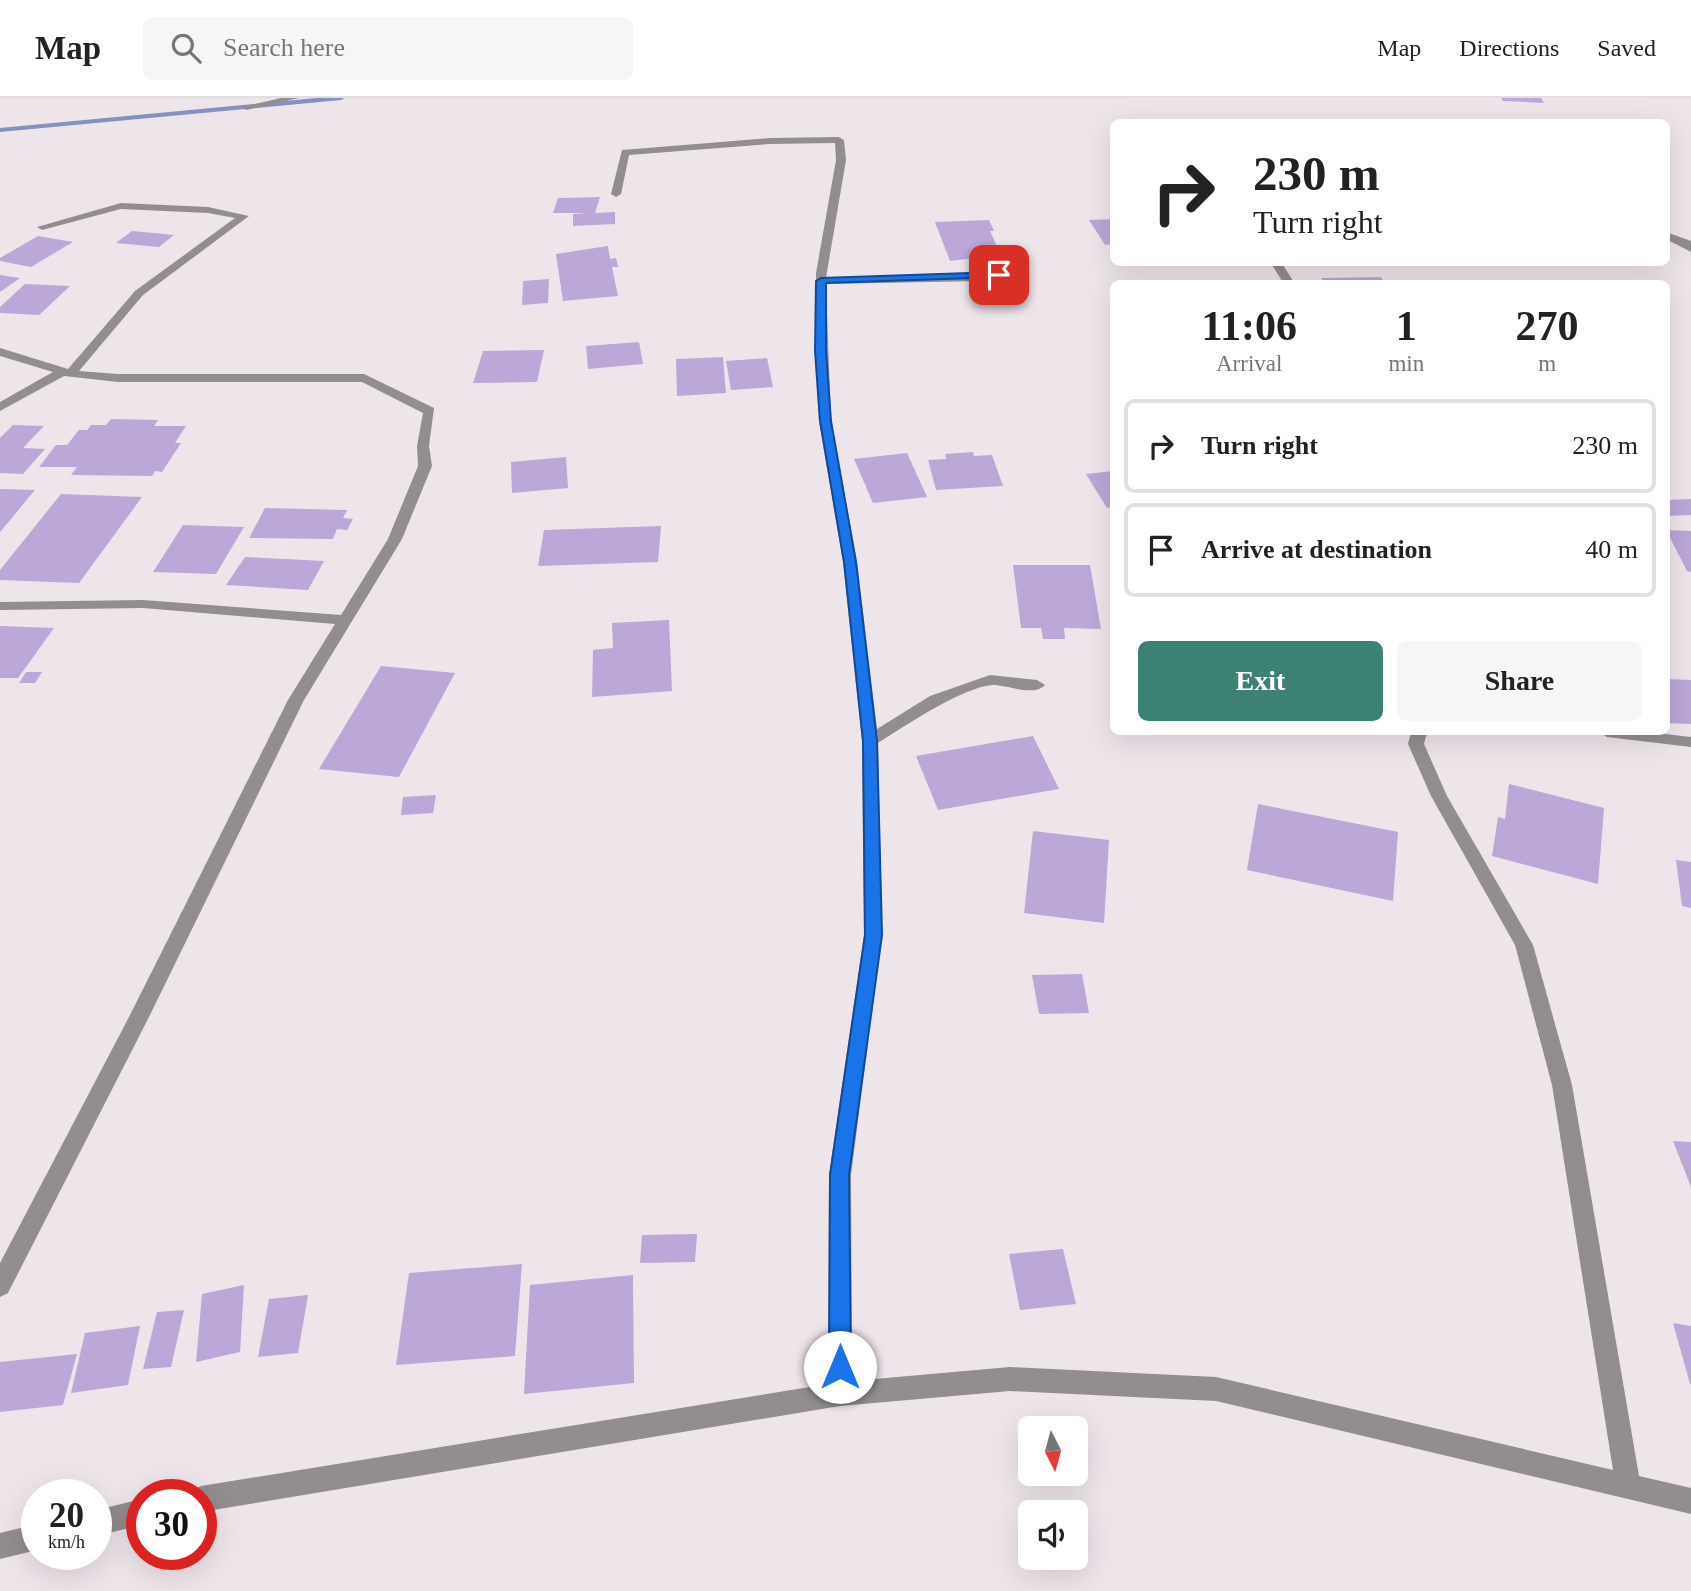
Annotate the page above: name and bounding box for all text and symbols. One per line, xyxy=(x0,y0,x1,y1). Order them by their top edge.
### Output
search box xyxy=(143,17,633,80)
icon: search xyxy=(167,29,205,67)
text: Map xyxy=(35,30,101,66)
text: Search here xyxy=(223,33,345,62)
text: Map xyxy=(1377,35,1421,61)
text: Directions xyxy=(1459,35,1559,61)
text: Saved xyxy=(1597,35,1656,61)
text: 230 m xyxy=(1253,146,1380,201)
icon: right xyxy=(1138,147,1229,238)
text: Turn right xyxy=(1253,204,1383,240)
pin xyxy=(969,245,1029,305)
icon: arrive xyxy=(980,256,1018,294)
text: 11:06 xyxy=(1201,303,1297,349)
text: 1 xyxy=(1396,303,1417,349)
text: 270 xyxy=(1516,303,1579,349)
text: Arrival xyxy=(1216,351,1282,376)
text: min xyxy=(1388,351,1424,376)
text: m xyxy=(1538,351,1556,376)
icon: right xyxy=(1142,427,1180,465)
text: Turn right xyxy=(1201,431,1318,460)
text: 230 m xyxy=(1572,431,1638,460)
icon: arrive xyxy=(1142,531,1180,569)
text: Arrive at destination xyxy=(1201,535,1432,564)
text: 40 m xyxy=(1585,535,1638,564)
button: Exit xyxy=(1138,641,1383,721)
button: Share xyxy=(1397,641,1642,721)
position arrow xyxy=(803,1330,877,1404)
north arrow xyxy=(1018,1416,1088,1486)
map controls xyxy=(1018,1416,1088,1570)
speed limit sign: 30 xyxy=(126,1479,217,1570)
text: 20 xyxy=(49,1496,84,1535)
button: sound xyxy=(1018,1500,1088,1570)
text: km/h xyxy=(48,1532,85,1552)

